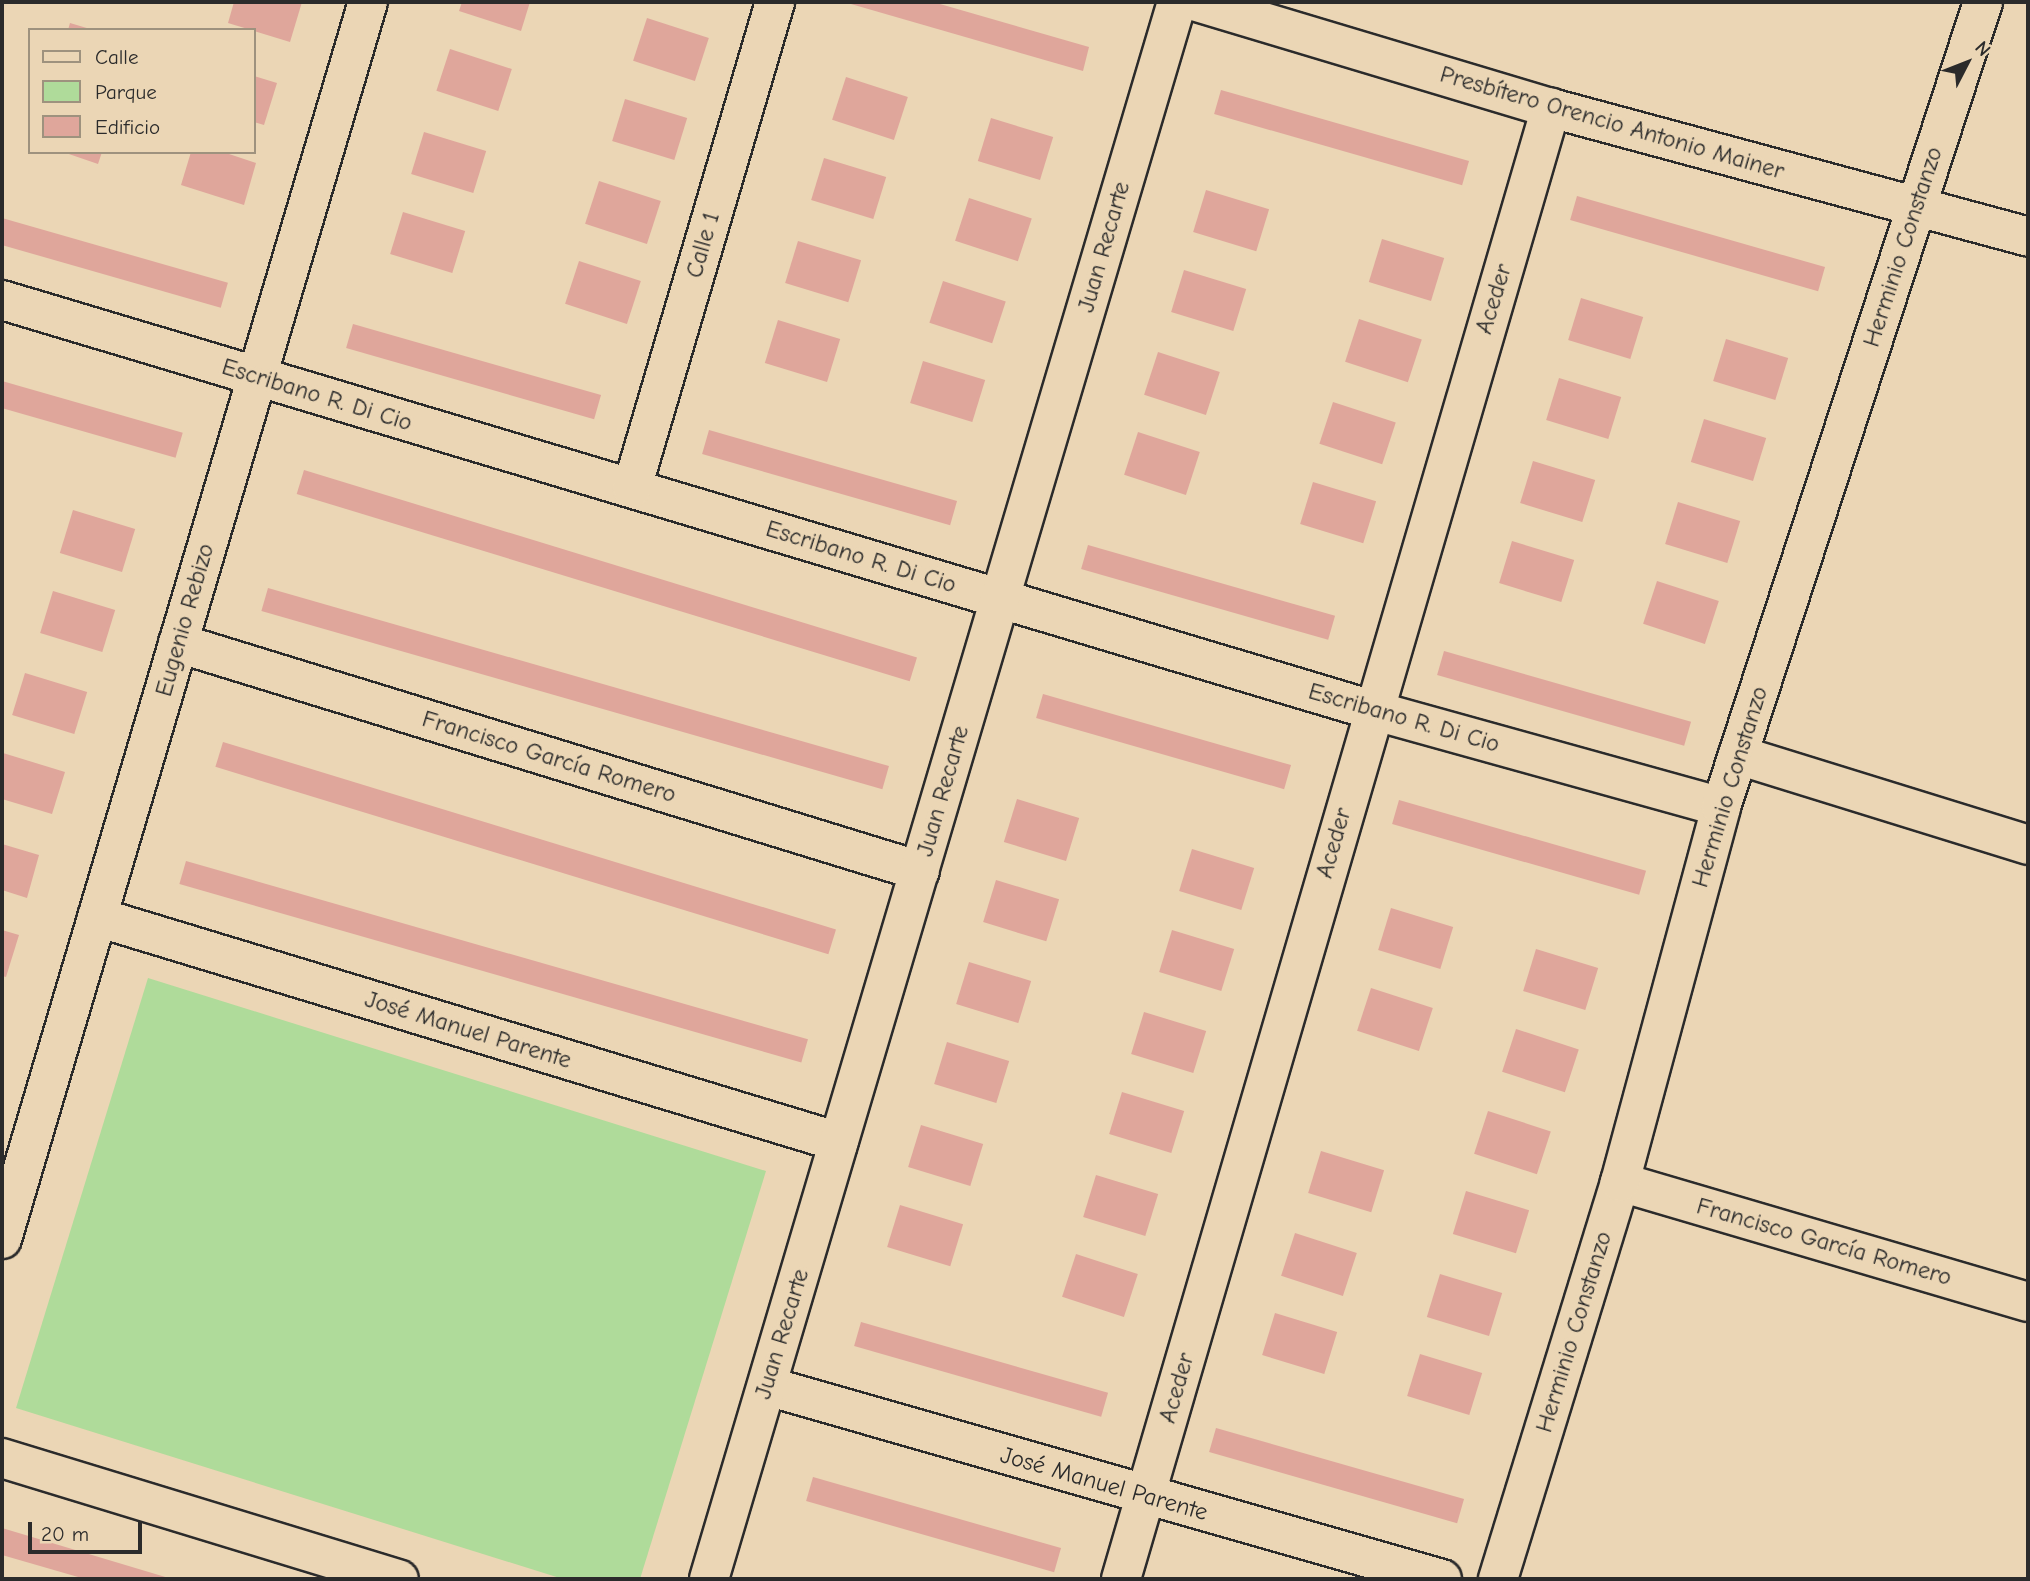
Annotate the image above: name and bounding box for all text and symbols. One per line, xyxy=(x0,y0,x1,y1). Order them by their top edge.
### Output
legend xyxy=(28,28,256,154)
north arrow xyxy=(1932,28,2002,98)
text: N xyxy=(1970,37,1995,61)
text: Calle xyxy=(95,45,138,69)
street label: Presbítero Orencio Antonio Mainer xyxy=(1437,60,1787,186)
text: Parque xyxy=(95,80,157,104)
text: Edificio xyxy=(95,115,160,139)
street label: Herminio Constanzo xyxy=(1857,143,1949,351)
street label: Juan Recarte xyxy=(1072,178,1136,316)
street label: Calle 1 xyxy=(680,209,726,281)
street label: Aceder xyxy=(1470,260,1518,338)
street label: Escribano R. Di Cio xyxy=(218,352,416,438)
street label: Escribano R. Di Cio xyxy=(762,514,960,600)
street label: Eugenio Rebizo xyxy=(149,540,221,700)
street label: Escribano R. Di Cio xyxy=(1305,677,1503,759)
street label: Herminio Constanzo xyxy=(1686,683,1774,891)
street label: Francisco García Romero xyxy=(419,705,679,809)
street label: Juan Recarte xyxy=(911,722,975,860)
street label: Aceder xyxy=(1310,805,1358,881)
street label: José Manuel Parente xyxy=(361,985,575,1075)
street label: Francisco García Romero xyxy=(1693,1192,1955,1292)
street label: Herminio Constanzo xyxy=(1530,1228,1618,1436)
street label: Juan Recarte xyxy=(749,1265,815,1403)
street label: Aceder xyxy=(1153,1350,1201,1426)
street label: José Manuel Parente xyxy=(997,1441,1211,1527)
scale bar xyxy=(32,1508,145,1552)
text: 20 m xyxy=(41,1522,89,1546)

